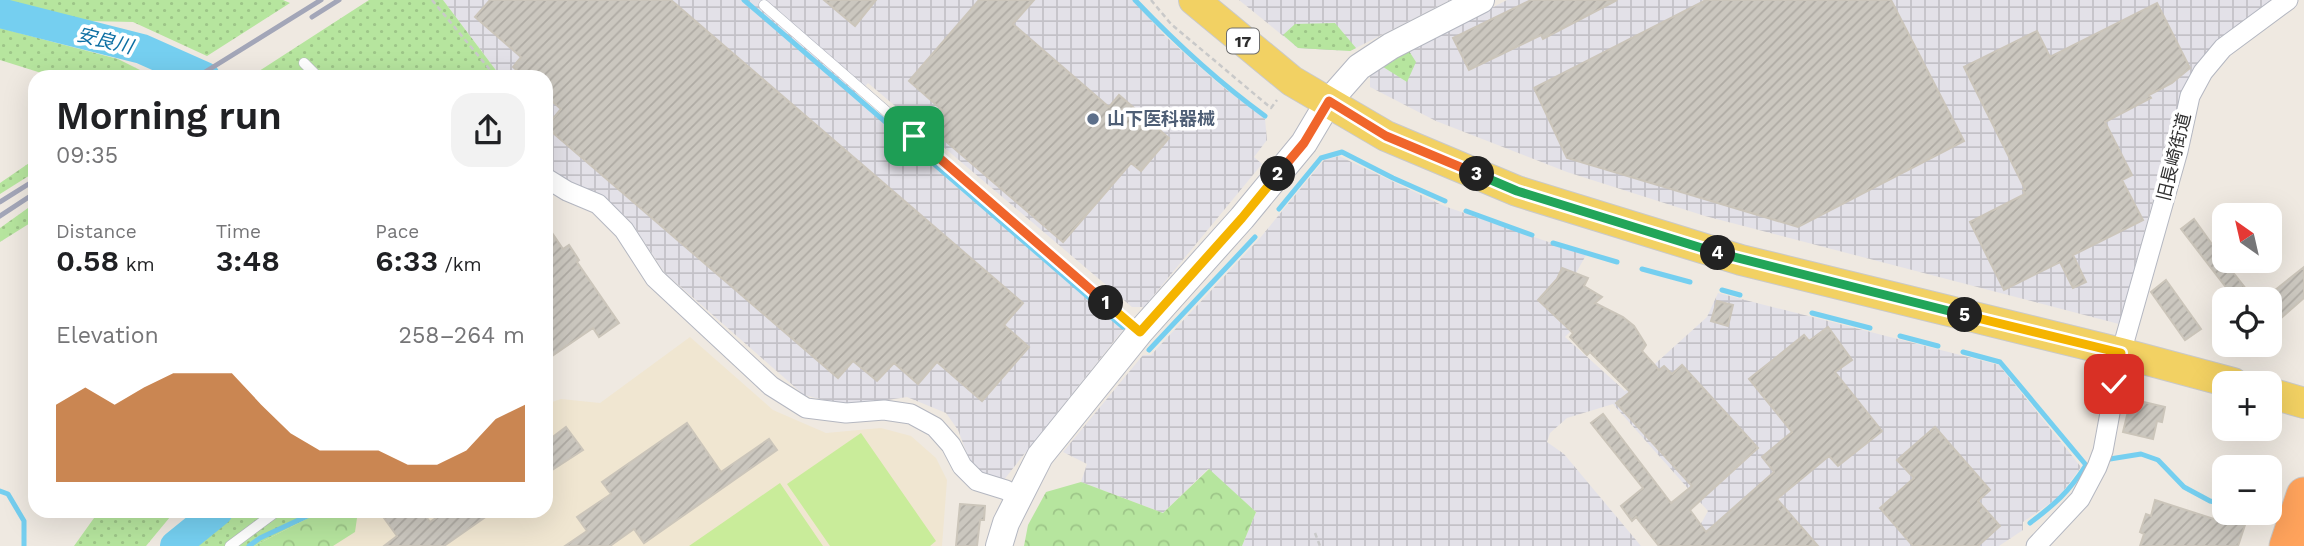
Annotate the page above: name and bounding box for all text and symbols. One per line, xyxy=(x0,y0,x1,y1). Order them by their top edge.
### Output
water label: 安良川 xyxy=(74,22,137,59)
road number: 17 xyxy=(1227,28,1259,54)
button: share xyxy=(451,93,525,167)
text: Morning run xyxy=(56,94,282,138)
pin xyxy=(884,106,944,166)
place label: 山下医科器械 xyxy=(1107,108,1215,129)
marker: 山下医科器械 xyxy=(1085,111,1101,127)
street label: 旧長崎街道 xyxy=(2152,111,2195,203)
icon: arrive xyxy=(895,117,933,155)
text: 09:35 xyxy=(56,142,118,169)
pin: 2 xyxy=(1260,156,1296,192)
pin: 3 xyxy=(1460,156,1494,192)
text: 2 xyxy=(1272,162,1283,185)
text: 3 xyxy=(1471,162,1482,185)
north arrow xyxy=(2212,203,2282,273)
map controls xyxy=(2212,203,2282,525)
text: Distance xyxy=(56,220,137,243)
text: Time xyxy=(216,220,261,243)
text: Pace xyxy=(375,220,419,243)
pin: 4 xyxy=(1700,236,1736,270)
text: 4 xyxy=(1711,241,1724,264)
text: 0.58 xyxy=(56,243,119,278)
text: 3:48 xyxy=(216,243,280,278)
text: 6:33 xyxy=(375,243,438,278)
text: km xyxy=(119,253,155,276)
text: /km xyxy=(438,253,482,276)
pin: 1 xyxy=(1088,286,1124,320)
button: locate xyxy=(2212,287,2282,357)
text: 1 xyxy=(1101,291,1110,314)
pin: 5 xyxy=(1948,298,1982,332)
text: 5 xyxy=(1959,303,1970,326)
text: Elevation xyxy=(56,322,159,349)
text: 258–264 m xyxy=(398,322,525,349)
pin xyxy=(2084,354,2144,414)
icon: check xyxy=(2095,365,2133,403)
button: + xyxy=(2212,371,2282,441)
button: − xyxy=(2212,455,2282,525)

